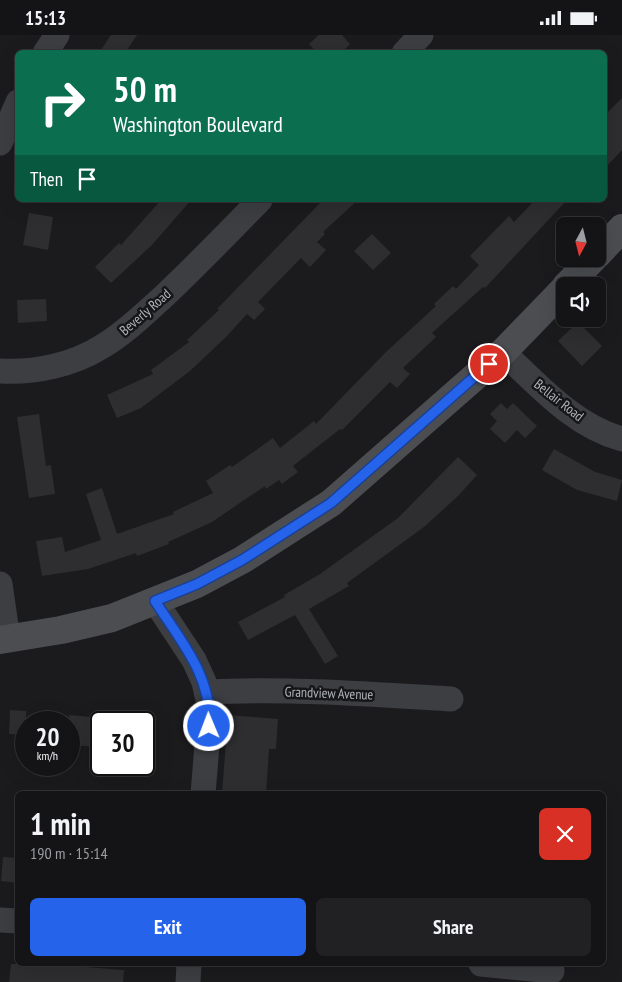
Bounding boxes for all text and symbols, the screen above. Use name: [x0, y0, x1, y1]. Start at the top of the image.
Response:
text: 15:13: [25, 6, 66, 30]
text: 50 m: [113, 66, 177, 112]
icon: right: [30, 70, 95, 135]
text: Washington Boulevard: [113, 110, 283, 138]
icon: arrive: [73, 165, 101, 193]
text: Then: [30, 167, 63, 191]
north arrow: [556, 217, 606, 267]
map controls: [556, 217, 606, 327]
button: sound: [556, 277, 606, 327]
street label: Beverly Road: [116, 285, 174, 339]
pin: [468, 343, 510, 385]
icon: arrive: [475, 350, 503, 378]
street label: Bellair Road: [531, 375, 587, 425]
street label: Grandview Avenue: [284, 682, 374, 704]
position arrow: [182, 699, 234, 751]
speed limit sign: 30: [90, 711, 155, 776]
text: 20: [36, 721, 59, 753]
text: km/h: [37, 748, 58, 763]
text: 1 min: [30, 804, 91, 843]
button: close: [539, 808, 591, 860]
text: 190 m · 15:14: [30, 843, 108, 863]
button: Exit: [30, 898, 306, 956]
button: Share: [316, 898, 591, 956]

